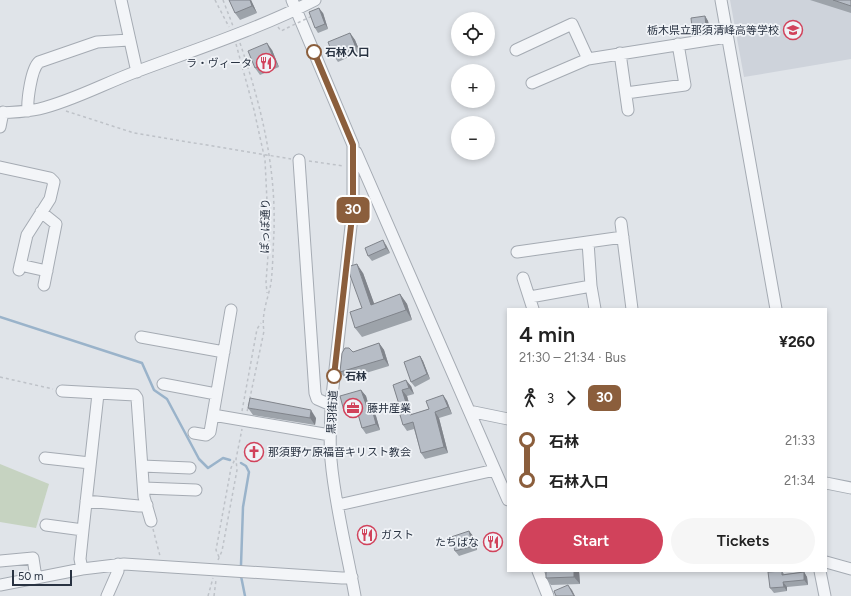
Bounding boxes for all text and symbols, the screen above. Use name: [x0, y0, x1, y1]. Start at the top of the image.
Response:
map controls: [451, 12, 495, 160]
button: locate: [451, 12, 495, 56]
school or university icon: 栃木県立那須清峰高等学校: [782, 19, 804, 41]
place label: 栃木県立那須清峰高等学校: [647, 24, 779, 37]
marker: 石林入口: [306, 44, 322, 60]
place label: 石林入口: [325, 46, 369, 59]
restaurant icon: ラ・ヴィータ: [255, 52, 277, 74]
place label: ラ・ヴィータ: [186, 57, 252, 70]
button: +: [451, 64, 495, 108]
button: −: [451, 116, 495, 160]
line badge: 30: [335, 197, 371, 223]
street label: ぽっぽ通り: [259, 198, 272, 254]
text: 30: [345, 201, 361, 218]
text: 4 min: [519, 321, 575, 348]
text: ¥260: [779, 333, 815, 351]
text: 21:30 – 21:34 · Bus: [519, 350, 626, 365]
marker: 石林: [326, 368, 342, 384]
place label: 石林: [345, 370, 367, 383]
icon: walk: [519, 387, 541, 409]
icon: forward: [560, 387, 582, 409]
text: 30: [596, 389, 613, 406]
street label: 黒羽街道: [325, 390, 340, 434]
text: 3: [547, 391, 554, 406]
office icon: 藤井産業: [342, 397, 364, 419]
place label: 藤井産業: [367, 402, 411, 415]
text: 石林: [549, 433, 579, 451]
text: 21:33: [785, 433, 815, 448]
church icon: 那須野ケ原福音キリスト教会: [243, 441, 265, 463]
place label: 那須野ケ原福音キリスト教会: [268, 446, 411, 459]
text: 石林入口: [549, 473, 609, 491]
text: 21:34: [784, 473, 815, 488]
button: Start: [519, 518, 663, 564]
button: Tickets: [671, 518, 815, 564]
restaurant icon: ガスト: [356, 524, 378, 546]
place label: ガスト: [381, 529, 414, 542]
restaurant icon: たちばな: [482, 531, 504, 553]
place label: たちばな: [435, 536, 479, 549]
scale bar: [12, 568, 72, 587]
text: 50 m: [18, 570, 43, 583]

